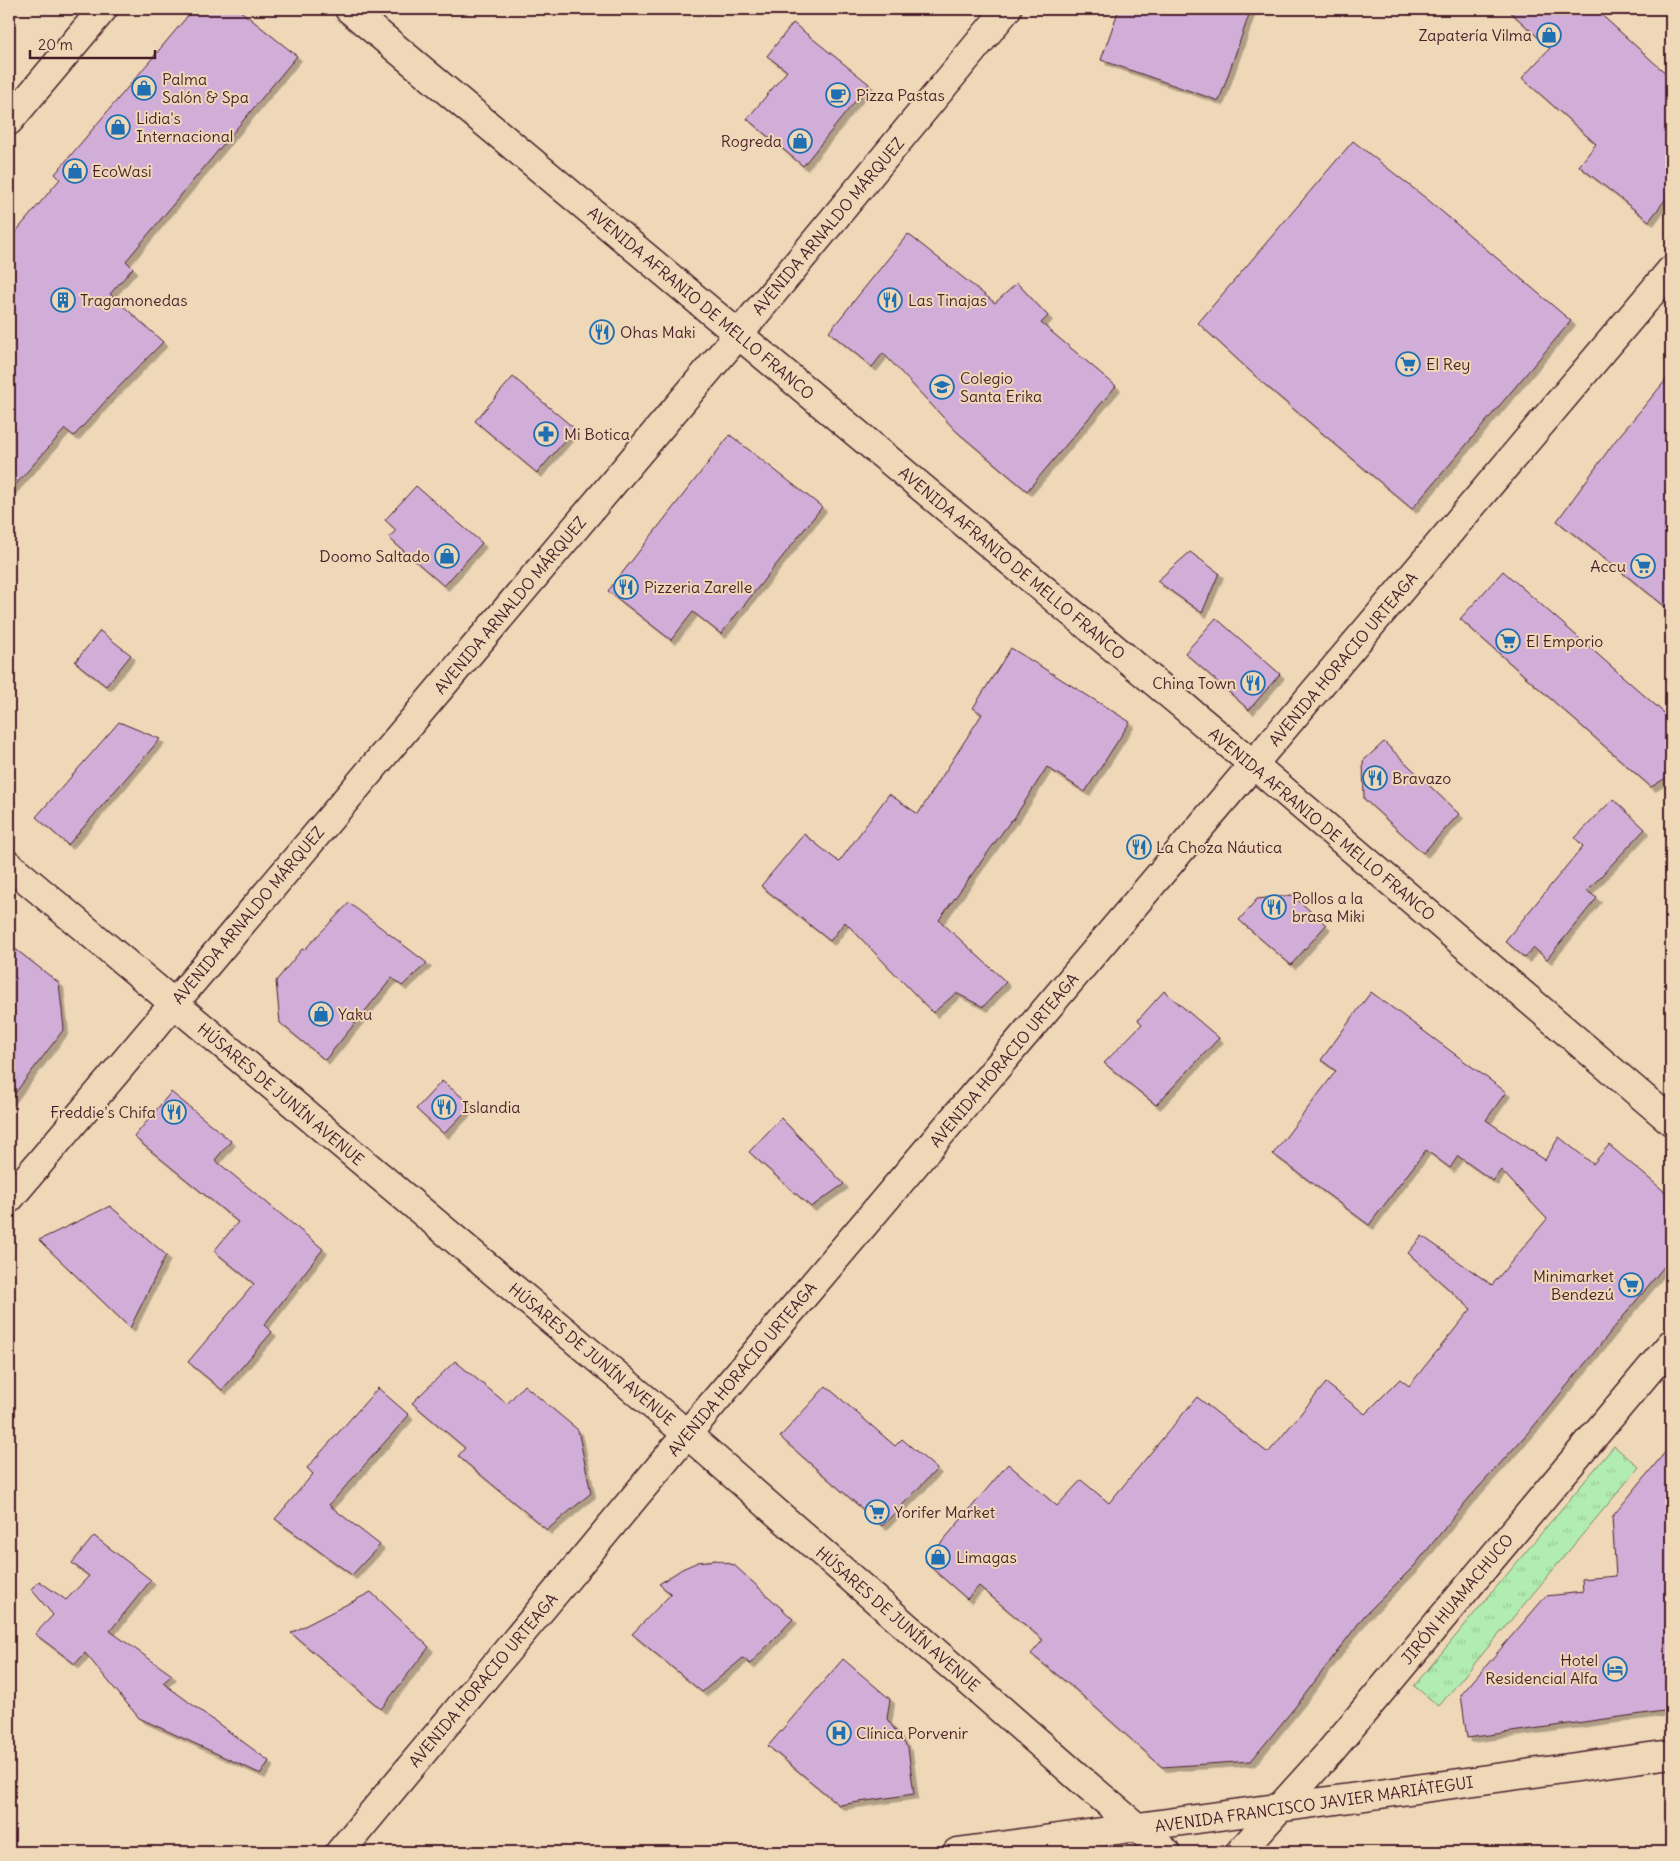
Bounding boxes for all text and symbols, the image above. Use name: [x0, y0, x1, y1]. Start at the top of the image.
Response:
shop icon: Zapatería Vilma: [1536, 22, 1562, 48]
place label: Zapatería Vilma: [1419, 25, 1532, 45]
scale bar: [30, 28, 155, 60]
text: 20 m: [38, 35, 73, 54]
place label: Palma Salón & Spa: [162, 69, 249, 107]
shop icon: Palma Salón & Spa: [131, 75, 157, 101]
cafe icon: Pizza Pastas: [825, 82, 851, 108]
place label: Pizza Pastas: [856, 85, 945, 105]
place label: Lidia's Internacional: [136, 108, 233, 146]
shop icon: Lidia's Internacional: [105, 114, 131, 140]
shop icon: Rogreda: [787, 128, 813, 154]
place label: Rogreda: [721, 131, 782, 151]
street label: AVENIDA ARNALDO MÁRQUEZ: [748, 133, 908, 319]
shop icon: EcoWasi: [62, 158, 88, 184]
place label: EcoWasi: [92, 161, 152, 181]
street label: AVENIDA AFRANIO DE MELLO FRANCO: [584, 202, 818, 404]
building icon: Tragamonedas: [50, 287, 76, 313]
restaurant icon: Las Tinajas: [877, 287, 903, 313]
place label: Tragamonedas: [80, 290, 188, 310]
place label: Las Tinajas: [908, 290, 987, 310]
restaurant icon: Ohas Maki: [589, 319, 615, 345]
place label: Ohas Maki: [620, 322, 696, 342]
supermarket icon: El Rey: [1395, 351, 1421, 377]
place label: El Rey: [1426, 354, 1470, 374]
place label: Colegio Santa Erika: [960, 368, 1042, 406]
school or university icon: Colegio Santa Erika: [929, 374, 955, 400]
pharmacy icon: Mi Botica: [533, 421, 559, 447]
place label: Mi Botica: [564, 424, 630, 444]
street label: AVENIDA AFRANIO DE MELLO FRANCO: [895, 462, 1129, 664]
street label: AVENIDA ARNALDO MÁRQUEZ: [430, 512, 590, 698]
shop icon: Doomo Saltado: [434, 543, 460, 569]
place label: Doomo Saltado: [319, 546, 430, 566]
supermarket icon: Accu: [1630, 553, 1656, 579]
place label: Accu: [1590, 556, 1626, 576]
street label: AVENIDA HORACIO URTEAGA: [1264, 568, 1422, 750]
restaurant icon: Pizzeria Zarelle: [613, 574, 639, 600]
place label: Pizzeria Zarelle: [644, 577, 752, 597]
supermarket icon: El Emporio: [1495, 628, 1521, 654]
place label: El Emporio: [1526, 631, 1603, 651]
restaurant icon: China Town: [1240, 670, 1266, 696]
place label: China Town: [1152, 673, 1236, 693]
street label: AVENIDA AFRANIO DE MELLO FRANCO: [1205, 723, 1439, 925]
restaurant icon: Bravazo: [1362, 765, 1388, 791]
place label: Bravazo: [1392, 768, 1451, 788]
street label: AVENIDA ARNALDO MÁRQUEZ: [168, 822, 328, 1008]
restaurant icon: La Choza Náutica: [1126, 834, 1152, 860]
place label: La Choza Náutica: [1156, 837, 1282, 857]
place label: Pollos a la brasa Miki: [1292, 888, 1365, 926]
restaurant icon: Pollos a la brasa Miki: [1261, 894, 1287, 920]
street label: AVENIDA HORACIO URTEAGA: [925, 969, 1083, 1151]
shop icon: Yaku: [308, 1001, 334, 1027]
place label: Yaku: [338, 1004, 372, 1024]
street label: HÚSARES DE JUNÍN AVENUE: [194, 1018, 368, 1170]
restaurant icon: Islandia: [431, 1094, 457, 1120]
place label: Islandia: [462, 1097, 520, 1117]
restaurant icon: Freddie's Chifa: [161, 1099, 187, 1125]
place label: Freddie's Chifa: [50, 1102, 156, 1122]
place label: Minimarket Bendezú: [1533, 1266, 1615, 1304]
supermarket icon: Minimarket Bendezú: [1618, 1272, 1644, 1298]
street label: HÚSARES DE JUNÍN AVENUE: [505, 1278, 679, 1430]
street label: AVENIDA HORACIO URTEAGA: [663, 1278, 821, 1460]
supermarket icon: Yorifer Market: [864, 1499, 890, 1525]
place label: Yorifer Market: [894, 1502, 996, 1522]
street label: JIRÓN HUAMACHUCO: [1397, 1530, 1517, 1668]
street label: HÚSARES DE JUNÍN AVENUE: [812, 1542, 984, 1696]
shop icon: Limagas: [925, 1544, 951, 1570]
place label: Limagas: [956, 1547, 1017, 1567]
street label: AVENIDA HORACIO URTEAGA: [404, 1589, 562, 1771]
place label: Hotel Residencial Alfa: [1485, 1650, 1598, 1688]
hotel icon: Hotel Residencial Alfa: [1602, 1656, 1628, 1682]
hospital icon: Clínica Porvenir: [826, 1720, 852, 1746]
place label: Clínica Porvenir: [856, 1723, 969, 1743]
street label: AVENIDA FRANCISCO JAVIER MARIÁTEGUI: [1153, 1772, 1475, 1836]

